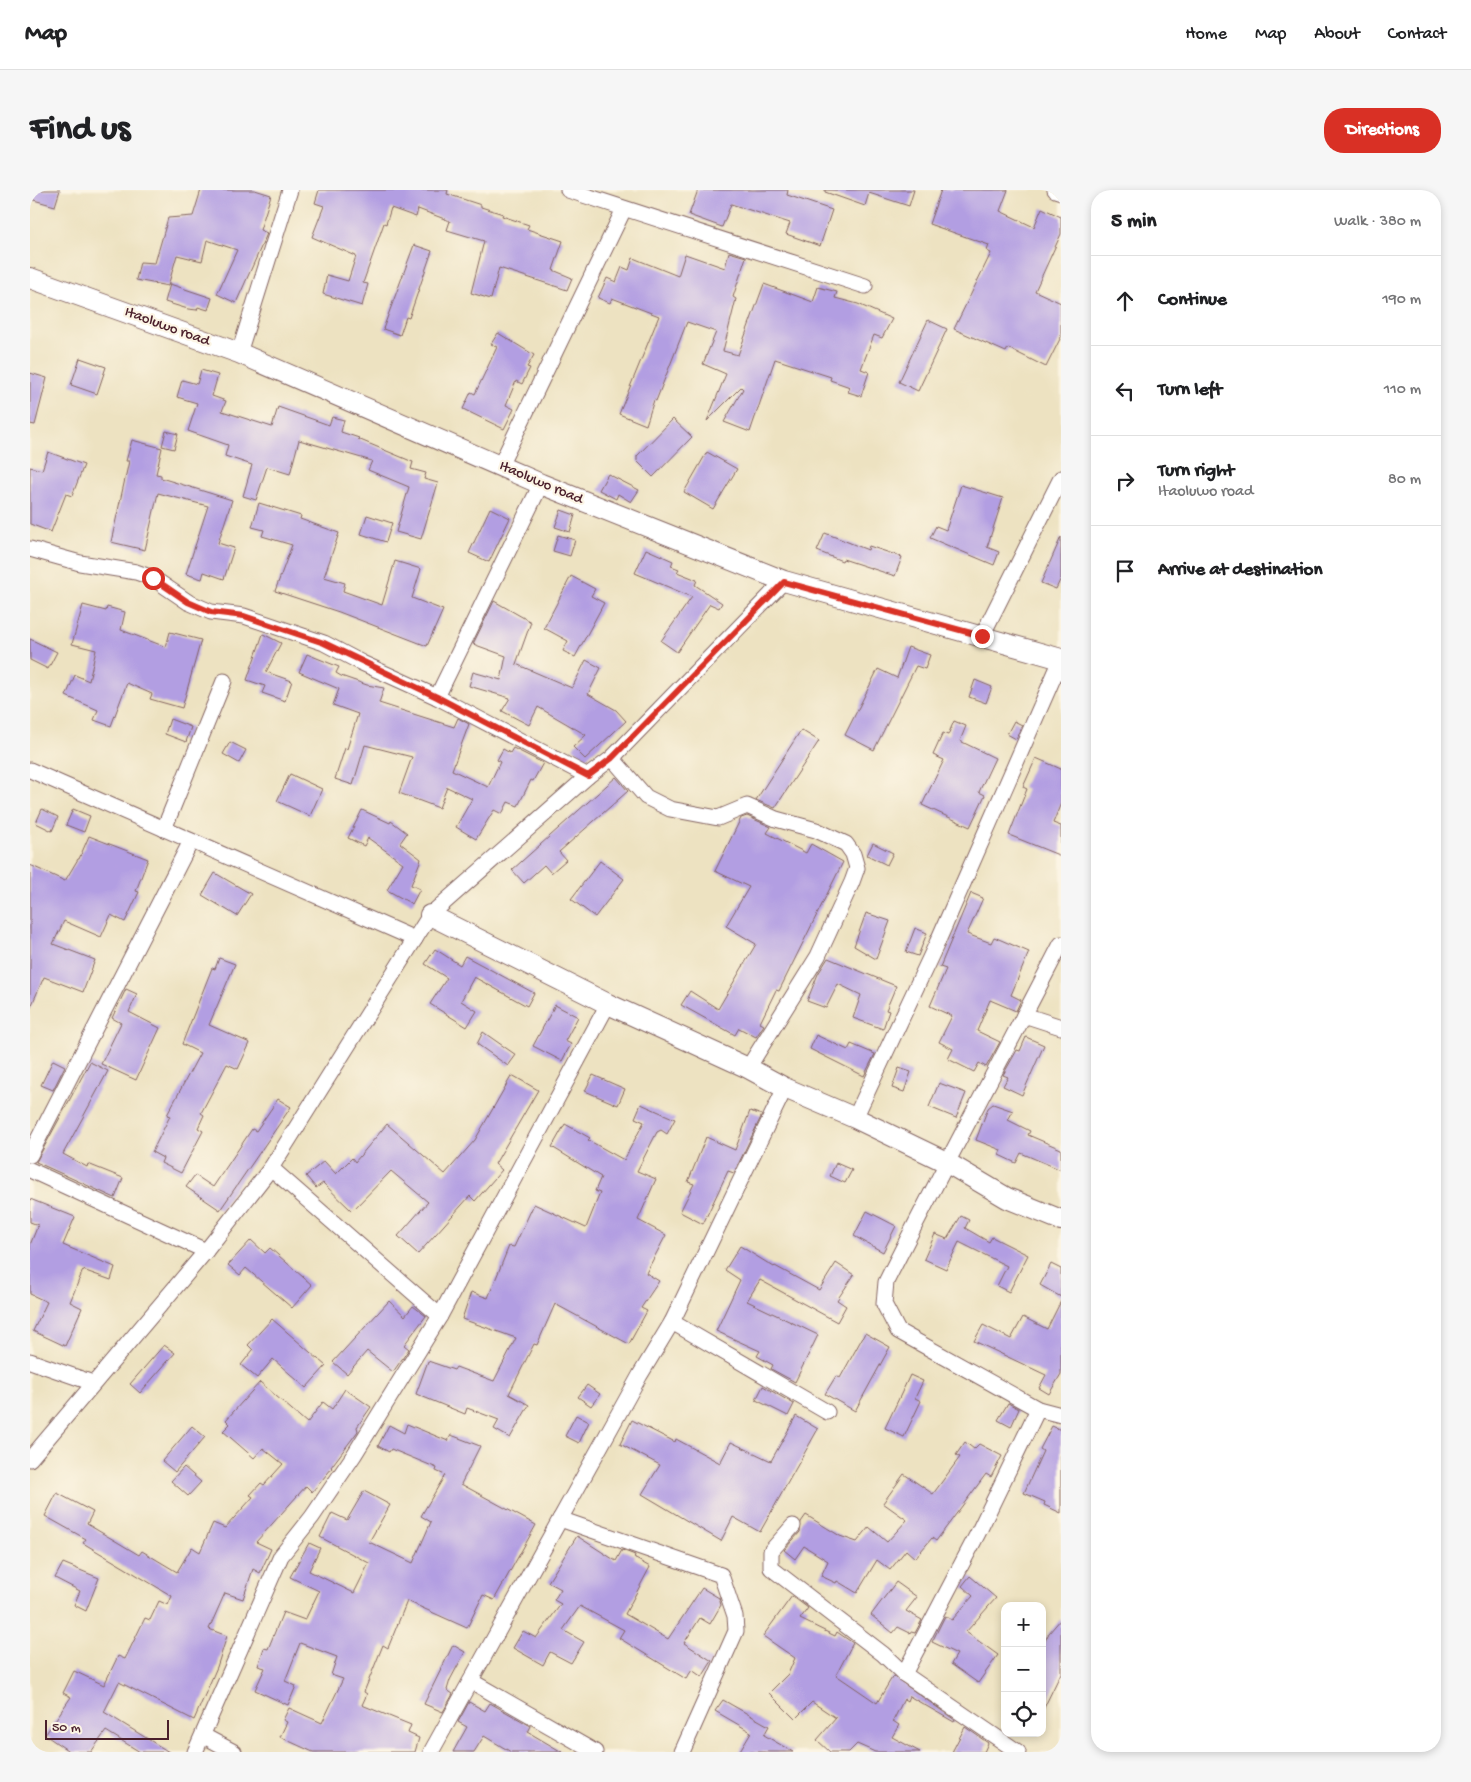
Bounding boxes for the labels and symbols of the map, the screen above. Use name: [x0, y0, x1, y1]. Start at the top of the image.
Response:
street label: Itaoluwo road: [122, 303, 213, 351]
street label: Itaoluwo road: [496, 457, 587, 509]
route start: [142, 567, 165, 590]
route end: [971, 625, 994, 648]
scale bar: [45, 1717, 169, 1740]

